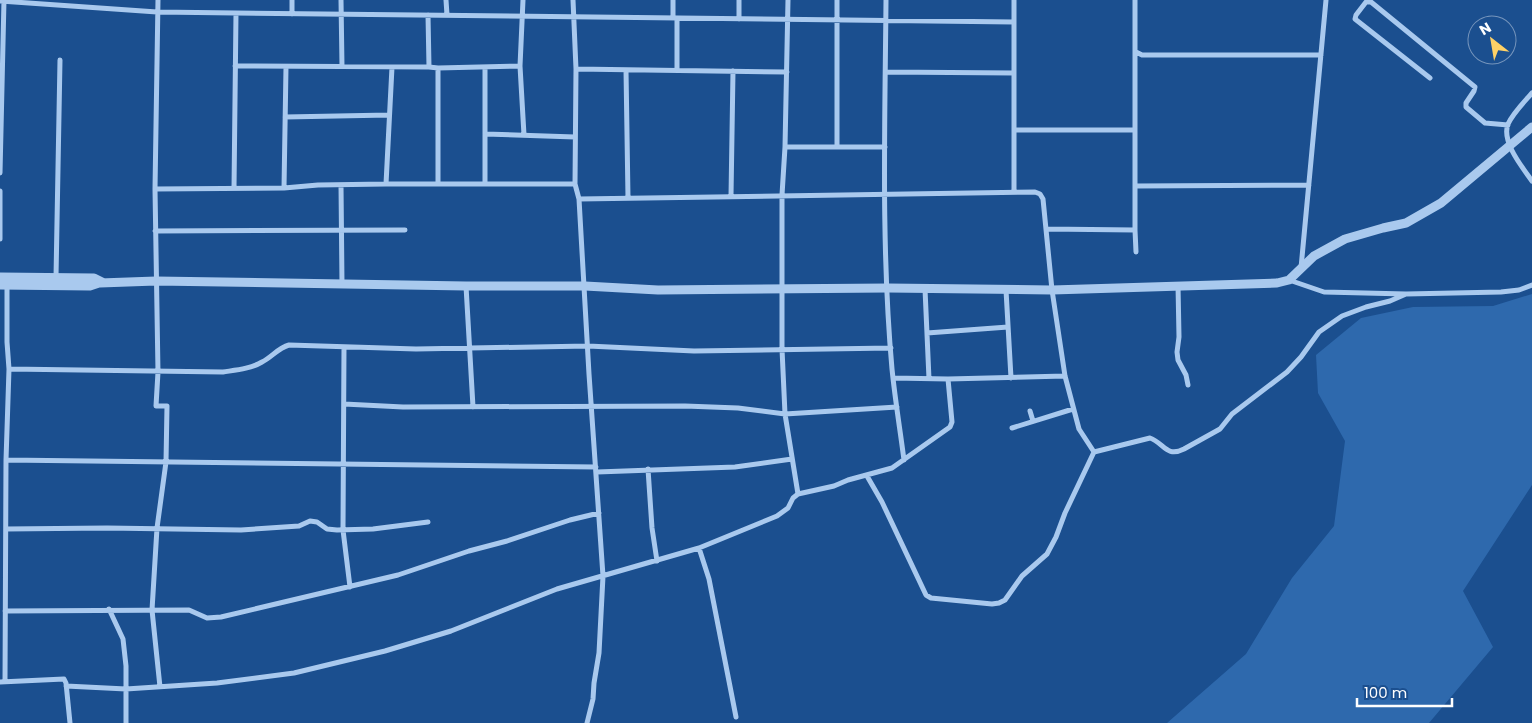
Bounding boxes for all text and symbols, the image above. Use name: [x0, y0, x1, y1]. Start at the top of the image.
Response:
north arrow: [1467, 15, 1517, 65]
text: N: [1476, 18, 1495, 40]
scale bar: [1357, 676, 1452, 708]
text: 100 m: [1364, 682, 1407, 703]

